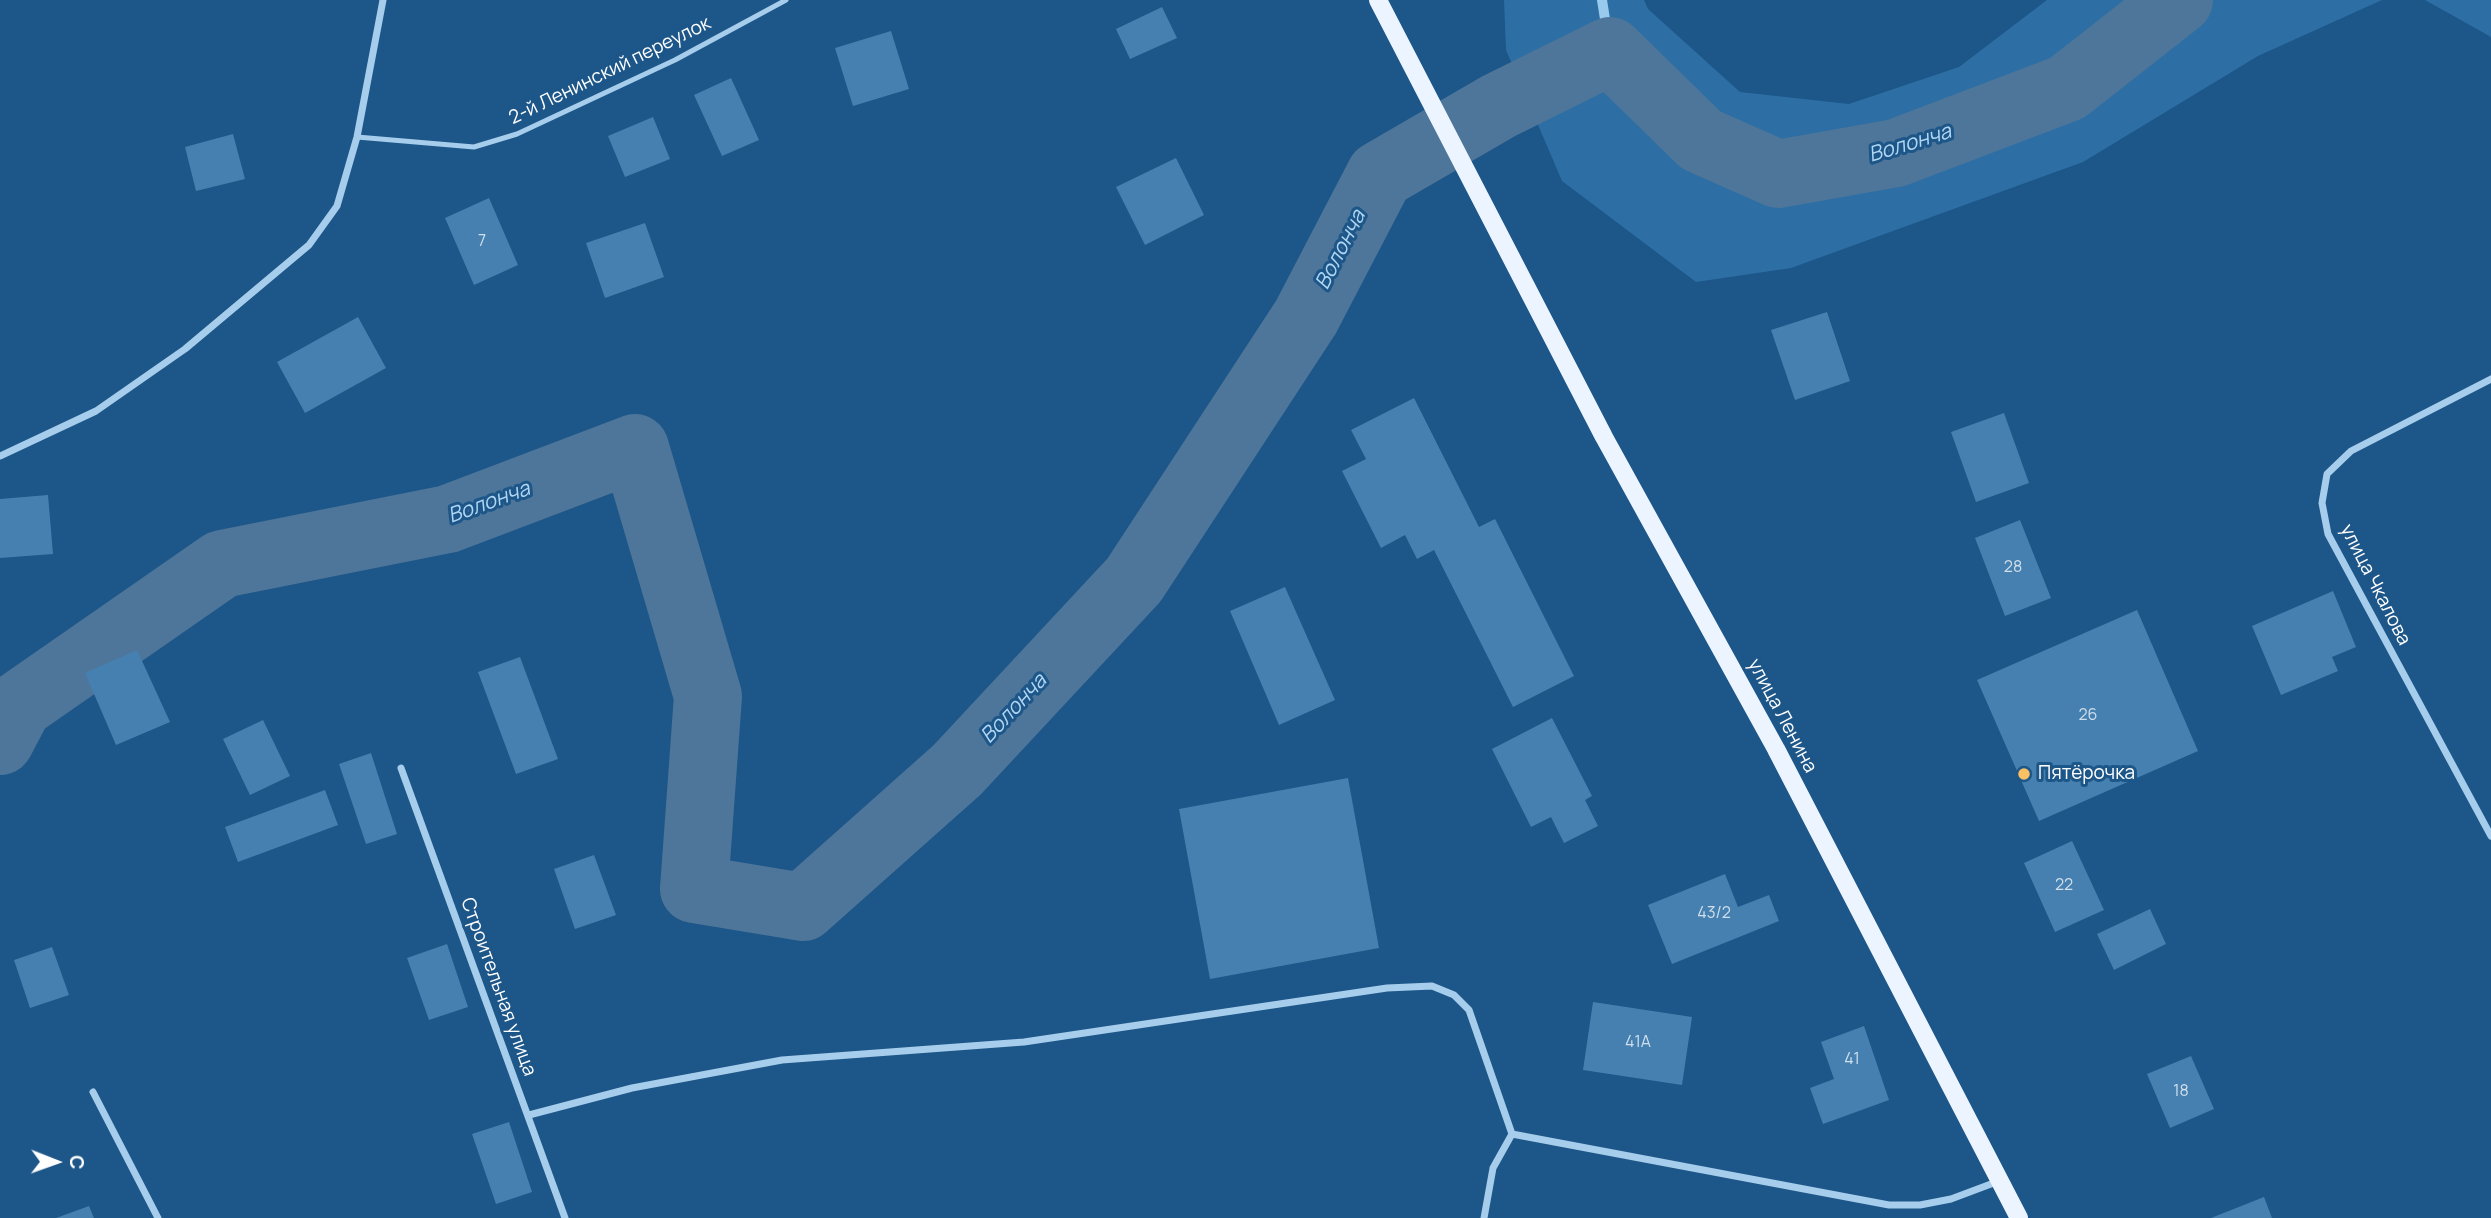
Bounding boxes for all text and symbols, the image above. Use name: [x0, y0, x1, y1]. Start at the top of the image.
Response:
street label: 2-й Ленинский переулок: [505, 12, 715, 130]
water label: Волонча: [1866, 119, 1954, 169]
water label: Волонча: [1310, 206, 1372, 294]
house number: 7: [478, 232, 486, 252]
water label: Волонча: [445, 477, 533, 529]
street label: улица Чкалова: [2335, 521, 2415, 649]
house number: 28: [2004, 558, 2022, 578]
street label: улица Ленина: [1742, 655, 1822, 777]
water label: Волонча: [976, 669, 1052, 749]
house number: 26: [2078, 706, 2098, 726]
place label: Пятёрочка: [2038, 763, 2135, 785]
marker: Пятёрочка: [2016, 766, 2032, 782]
house number: 22: [2055, 876, 2073, 896]
street label: Строительная улица: [455, 895, 541, 1079]
house number: 43/2: [1697, 904, 1731, 924]
house number: 41А: [1625, 1033, 1651, 1053]
house number: 41: [1844, 1050, 1860, 1070]
house number: 18: [2173, 1082, 2189, 1102]
north arrow: [21, 1127, 91, 1197]
text: С: [64, 1155, 90, 1170]

